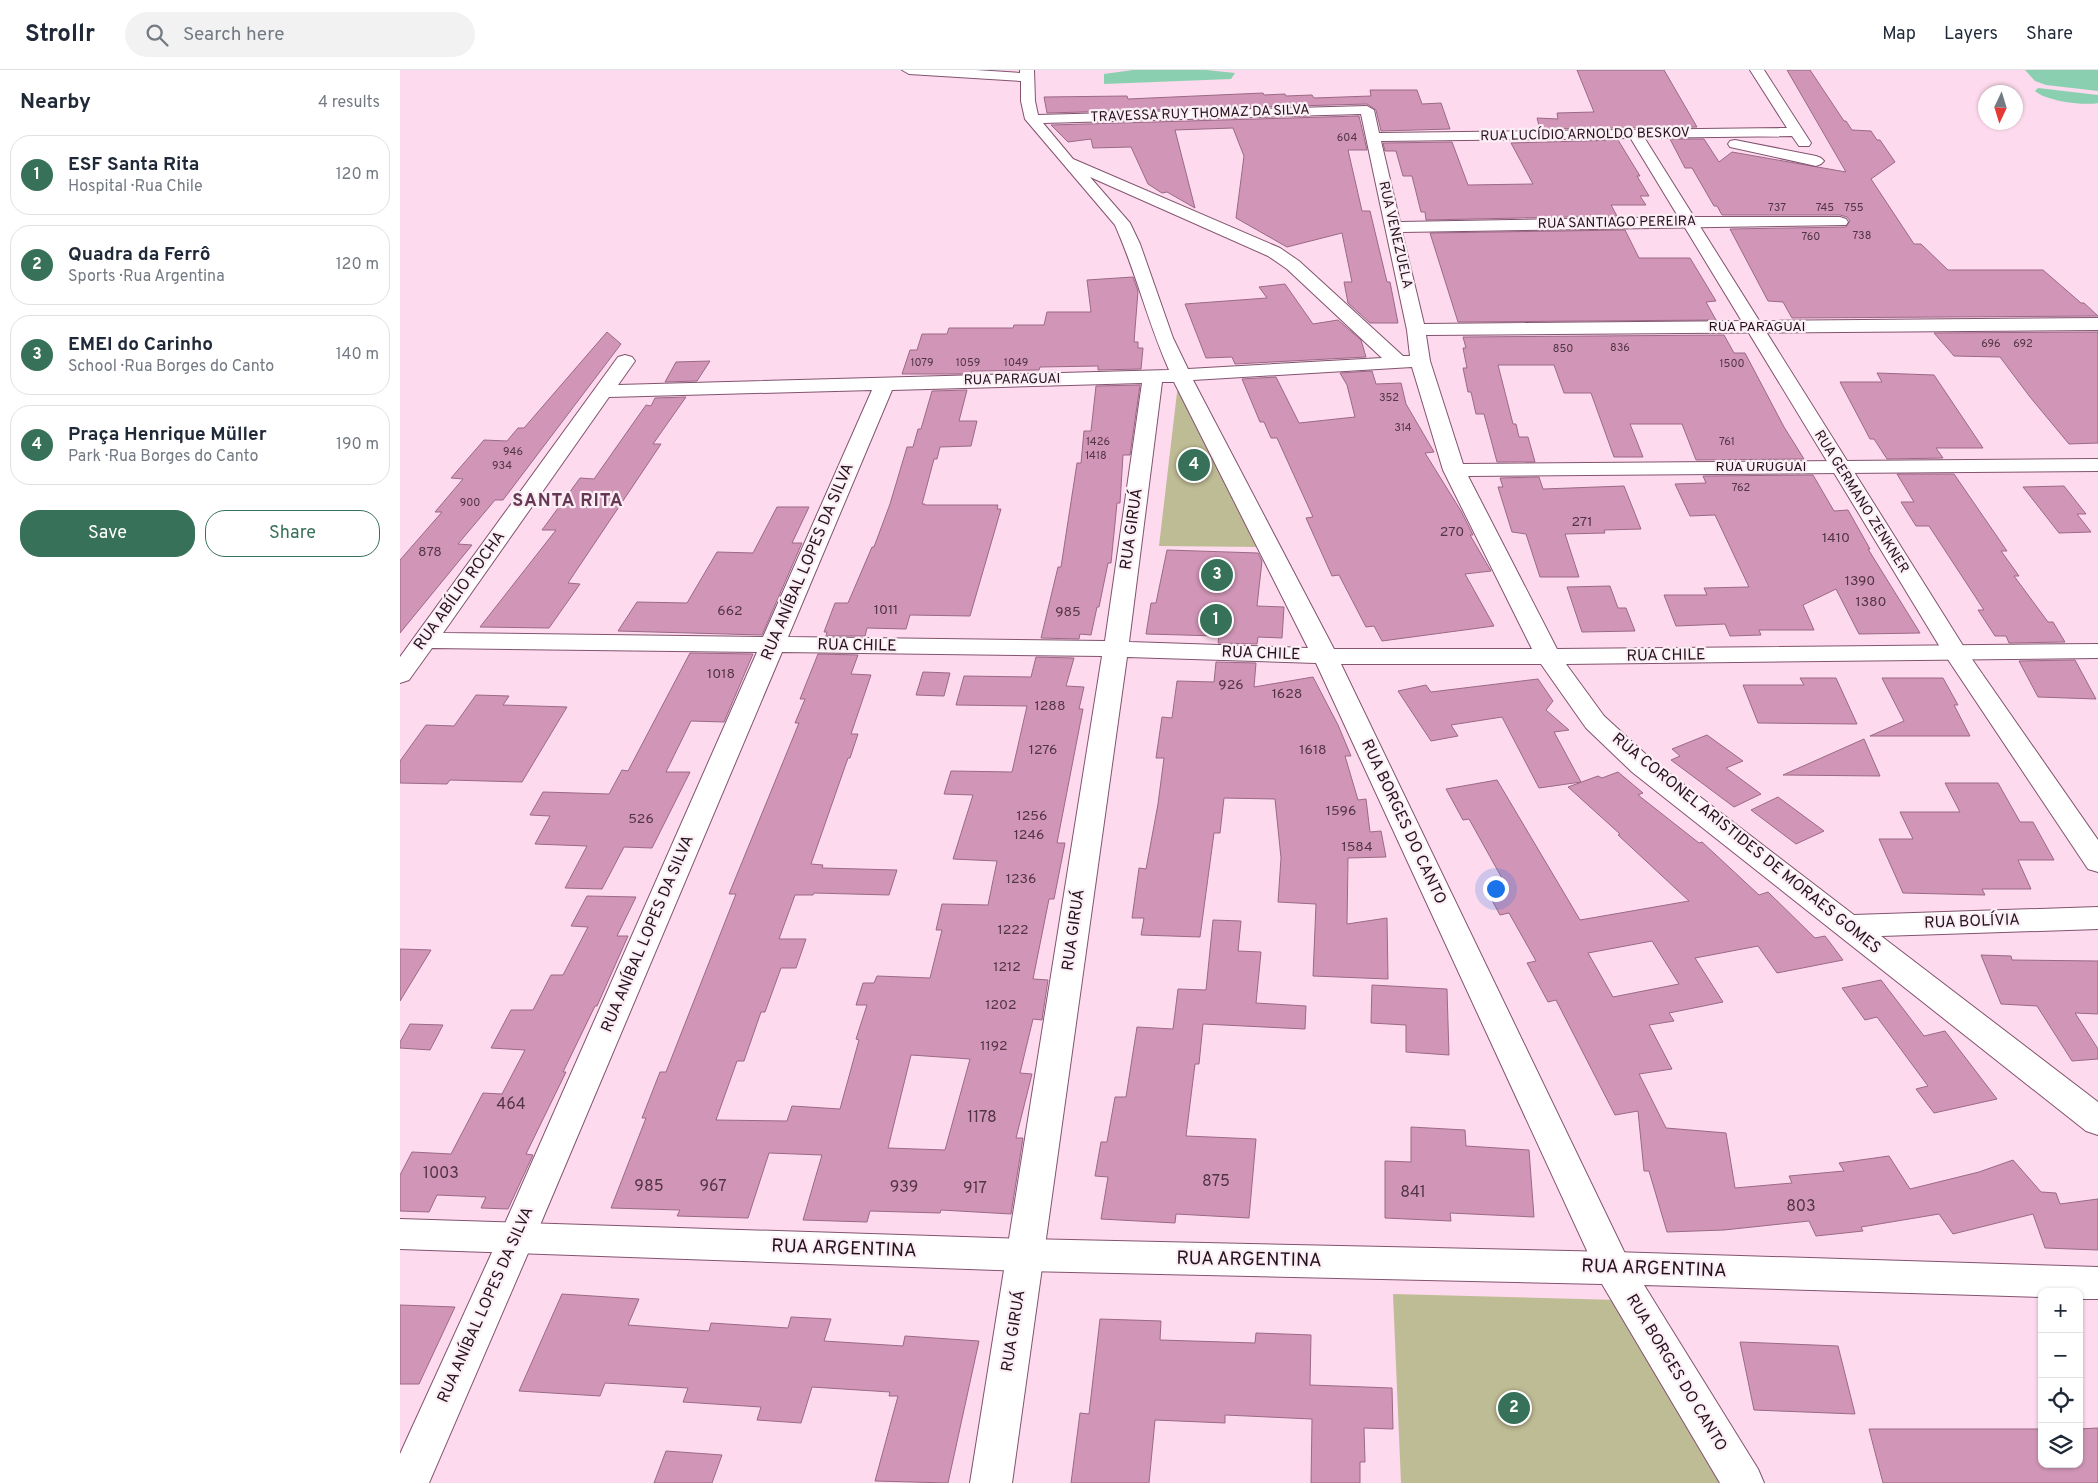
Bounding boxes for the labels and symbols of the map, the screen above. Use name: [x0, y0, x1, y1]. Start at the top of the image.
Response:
north arrow: [1978, 85, 2023, 130]
street label: TRAVESSA RUY THOMAZ DA SILVA: [1090, 102, 1310, 126]
street label: RUA LUCÍDIO ARNOLDO BESKOV: [1480, 124, 1690, 145]
house number: 604: [1337, 131, 1357, 145]
street label: RUA VENEZUELA: [1374, 180, 1416, 290]
house number: 737: [1768, 201, 1786, 215]
house number: 745: [1816, 201, 1834, 215]
house number: 755: [1844, 201, 1864, 215]
street label: RUA SANTIAGO PEREIRA: [1538, 213, 1696, 233]
house number: 738: [1853, 229, 1871, 243]
house number: 760: [1802, 230, 1820, 244]
street label: RUA PARAGUAI: [1709, 319, 1805, 336]
house number: 696: [1981, 337, 2001, 351]
house number: 692: [2013, 337, 2033, 351]
house number: 836: [1610, 341, 1630, 355]
house number: 850: [1553, 342, 1573, 356]
house number: 1079: [910, 356, 934, 370]
house number: 1059: [956, 356, 980, 370]
house number: 1049: [1004, 356, 1028, 370]
house number: 1500: [1720, 357, 1744, 371]
street label: RUA PARAGUAI: [963, 371, 1061, 389]
house number: 352: [1379, 391, 1399, 405]
house number: 314: [1394, 421, 1412, 435]
street label: RUA GERMANO ZENKNER: [1810, 427, 1912, 577]
house number: 1426: [1086, 435, 1110, 449]
house number: 761: [1719, 435, 1735, 449]
house number: 946: [503, 445, 523, 459]
pin: 4: [1178, 446, 1210, 484]
house number: 1418: [1085, 449, 1107, 463]
house number: 934: [492, 459, 512, 473]
street label: RUA ANÍBAL LOPES DA SILVA: [755, 459, 859, 664]
street label: RUA URUGUAI: [1716, 459, 1806, 476]
house number: 762: [1732, 481, 1750, 495]
street label: RUA GIRUÁ: [1114, 487, 1148, 571]
district label: SANTA RITA: [512, 490, 624, 513]
house number: 900: [460, 496, 480, 510]
house number: 271: [1571, 514, 1593, 531]
house number: 270: [1440, 524, 1464, 541]
street label: RUA ABÍLIO ROCHA: [408, 526, 510, 655]
house number: 1410: [1822, 530, 1850, 547]
house number: 878: [418, 544, 442, 561]
pin: 3: [1201, 556, 1233, 594]
house number: 1390: [1845, 573, 1875, 590]
house number: 1380: [1855, 594, 1887, 611]
pin: 1: [1200, 601, 1232, 639]
house number: 1011: [874, 602, 898, 619]
house number: 662: [717, 603, 743, 620]
house number: 985: [1055, 604, 1081, 621]
street label: RUA CHILE: [817, 635, 897, 657]
street label: RUA CHILE: [1221, 643, 1301, 665]
street label: RUA CHILE: [1626, 645, 1706, 667]
house number: 1018: [707, 666, 735, 683]
house number: 926: [1218, 677, 1244, 694]
house number: 1628: [1272, 686, 1302, 703]
house number: 1288: [1035, 698, 1065, 715]
street label: RUA CORONEL ARISTIDES DE MORAES GOMES: [1608, 729, 1884, 959]
street label: RUA BORGES DO CANTO: [1356, 736, 1450, 908]
house number: 1276: [1029, 742, 1057, 759]
house number: 1618: [1299, 742, 1327, 759]
house number: 1596: [1326, 803, 1356, 820]
house number: 1256: [1017, 808, 1047, 825]
house number: 526: [628, 811, 654, 828]
house number: 1246: [1014, 827, 1044, 844]
street label: RUA ANÍBAL LOPES DA SILVA: [595, 831, 699, 1036]
house number: 1584: [1341, 839, 1373, 856]
house number: 1236: [1006, 871, 1036, 888]
your location: [1483, 876, 1509, 902]
street label: RUA GIRUÁ: [1056, 888, 1090, 972]
street label: RUA BOLÍVIA: [1924, 908, 2020, 934]
house number: 1222: [998, 922, 1028, 939]
house number: 1212: [993, 959, 1021, 976]
house number: 1202: [985, 997, 1017, 1014]
house number: 1192: [980, 1038, 1008, 1055]
house number: 464: [496, 1095, 526, 1115]
house number: 1178: [967, 1108, 997, 1128]
house number: 1003: [423, 1164, 459, 1184]
house number: 875: [1202, 1172, 1230, 1192]
house number: 985: [634, 1177, 664, 1197]
house number: 967: [699, 1177, 727, 1197]
house number: 939: [890, 1178, 918, 1198]
house number: 917: [963, 1179, 987, 1199]
house number: 841: [1400, 1183, 1426, 1203]
house number: 803: [1786, 1197, 1816, 1217]
street label: RUA ANÍBAL LOPES DA SILVA: [432, 1203, 538, 1406]
street label: RUA ARGENTINA: [771, 1234, 917, 1264]
street label: RUA ARGENTINA: [1176, 1247, 1322, 1273]
street label: RUA ARGENTINA: [1581, 1254, 1727, 1284]
street label: RUA GIRUÁ: [996, 1288, 1030, 1373]
street label: RUA BORGES DO CANTO: [1621, 1291, 1731, 1455]
pin: 2: [1498, 1389, 1530, 1427]

